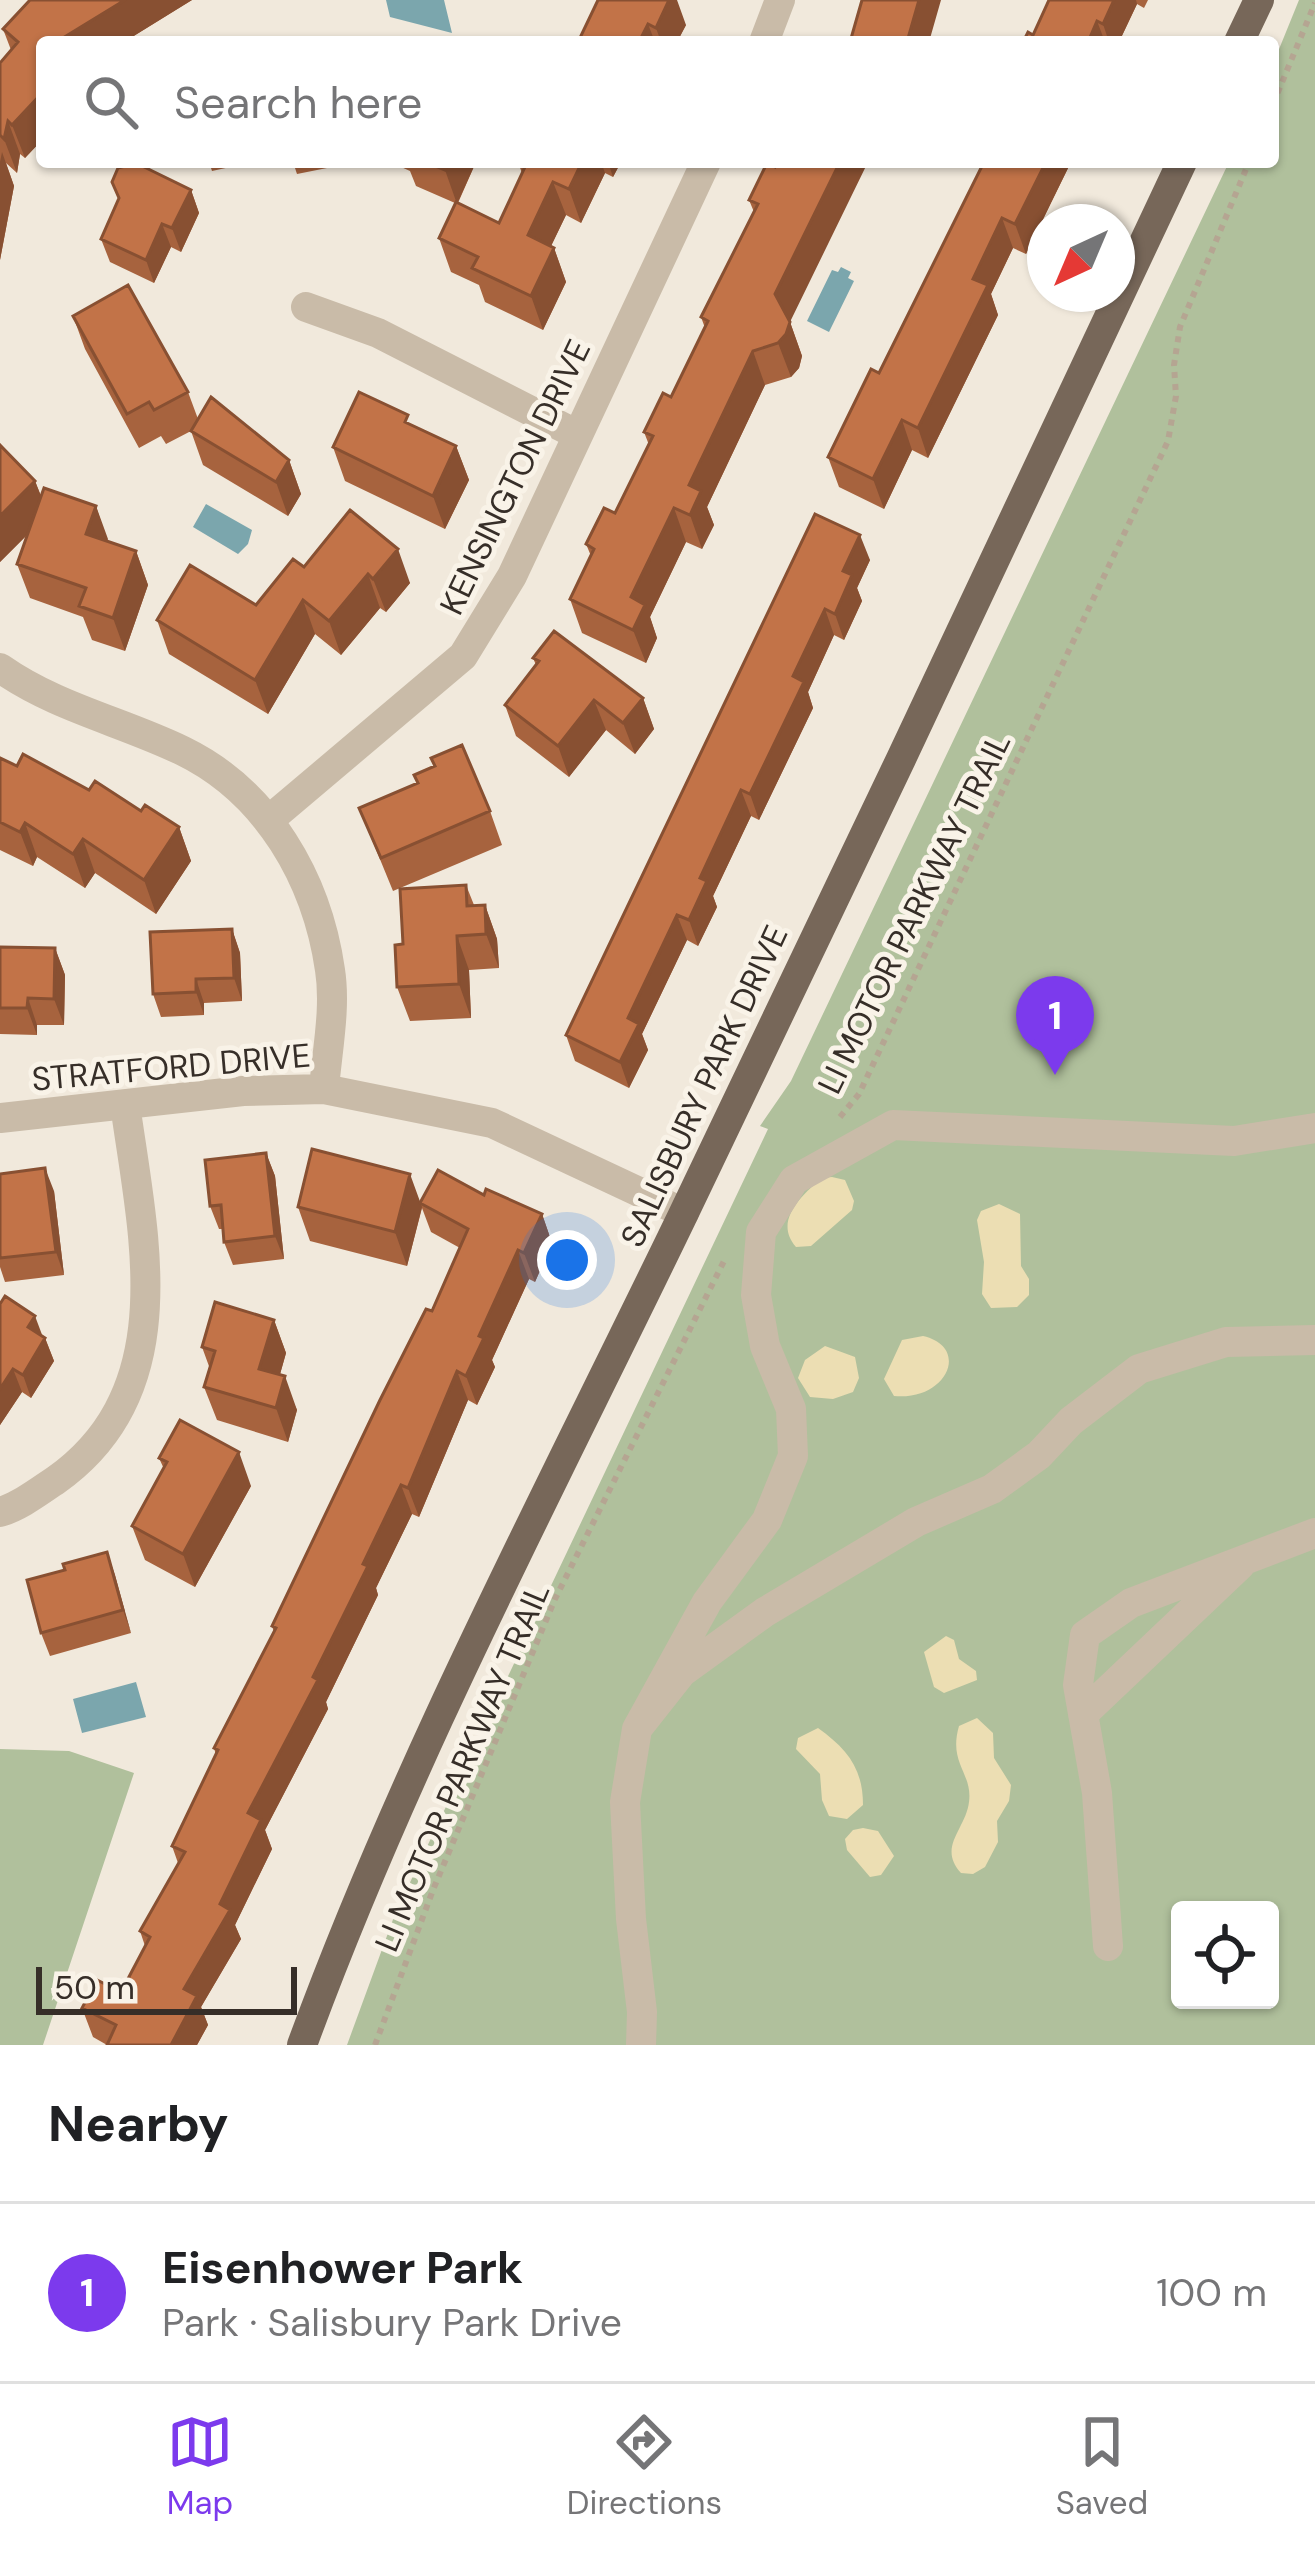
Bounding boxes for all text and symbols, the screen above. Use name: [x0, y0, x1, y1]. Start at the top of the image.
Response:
search box: [36, 36, 1279, 168]
icon: search: [78, 69, 144, 135]
text: Search here: [174, 73, 422, 132]
north arrow: [1027, 204, 1135, 312]
street label: KENSINGTON DRIVE: [430, 332, 600, 622]
street label: LI MOTOR PARKWAY TRAIL: [808, 725, 1020, 1101]
street label: SALISBURY PARK DRIVE: [611, 918, 797, 1254]
pin: 1: [1016, 976, 1094, 1075]
street label: STRATFORD DRIVE: [30, 1033, 312, 1101]
your location: [537, 1230, 597, 1290]
street label: LI MOTOR PARKWAY TRAIL: [365, 1576, 559, 1958]
map controls: [1171, 1901, 1279, 2009]
button: locate: [1171, 1901, 1279, 2009]
scale bar: [36, 1961, 297, 2014]
text: 50 m: [54, 1966, 135, 2009]
text: Nearby: [48, 2090, 229, 2157]
text: Eisenhower Park: [162, 2238, 523, 2297]
text: 1: [80, 2267, 94, 2318]
text: 100 m: [1156, 2267, 1267, 2318]
text: Park · Salisbury Park Drive: [162, 2297, 622, 2348]
tab: Map: [167, 2409, 233, 2524]
tab: Directions: [567, 2409, 722, 2524]
tab: Saved: [1056, 2409, 1148, 2524]

